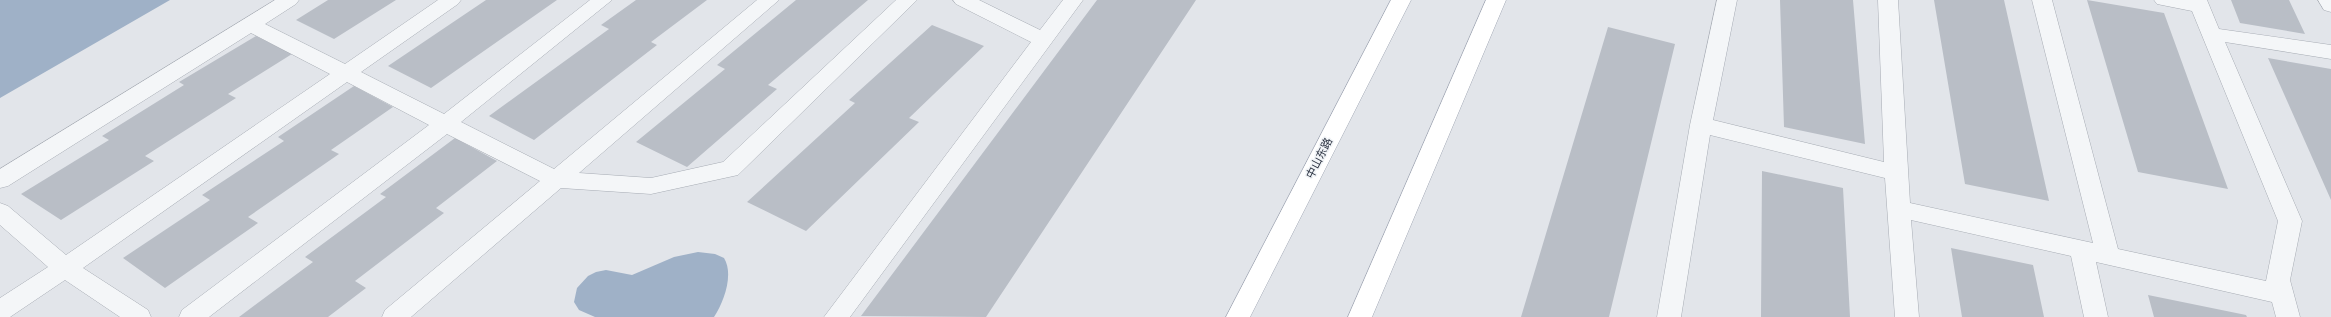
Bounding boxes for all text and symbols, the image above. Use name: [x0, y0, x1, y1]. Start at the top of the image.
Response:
street label: 中山东路: [1303, 135, 1335, 181]

